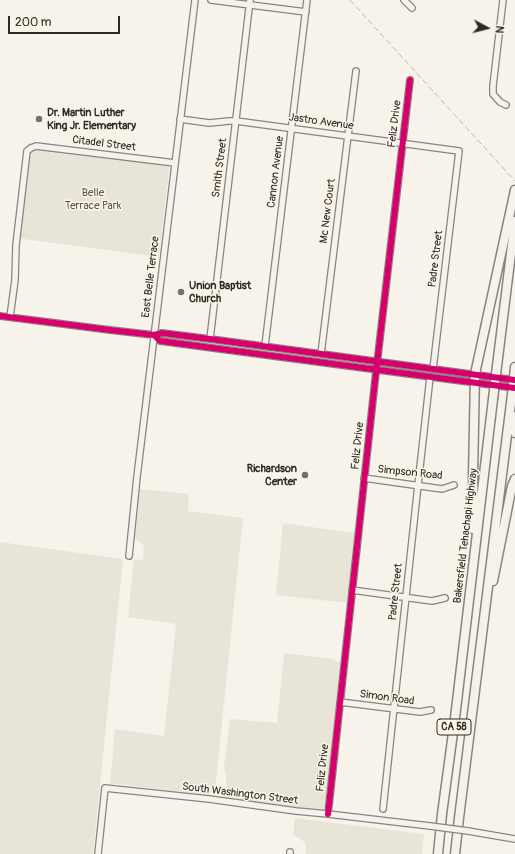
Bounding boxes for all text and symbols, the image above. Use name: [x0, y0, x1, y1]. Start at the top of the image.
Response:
scale bar: [10, 8, 122, 34]
north arrow: [467, 8, 507, 48]
text: 200 m: [15, 15, 51, 30]
text: N: [493, 25, 506, 34]
street label: Feliz Drive: [386, 99, 404, 149]
place label: Dr. Martin Luther King Jr. Elementary: [47, 106, 136, 132]
street label: Jastro Avenue: [288, 111, 354, 133]
marker: Dr. Martin Luther King Jr. Elementary: [34, 114, 44, 124]
street label: Citadel Street: [71, 134, 137, 154]
street label: Cannon Avenue: [265, 135, 287, 209]
street label: Smith Street: [210, 137, 230, 199]
street label: Mc New Court: [317, 178, 339, 244]
park label: Belle Terrace Park: [65, 186, 121, 212]
street label: Padre Street: [426, 230, 446, 288]
street label: East Belle Terrace: [139, 235, 163, 319]
place label: Union Baptist Church: [189, 279, 251, 305]
marker: Union Baptist Church: [176, 287, 186, 297]
street label: Feliz Drive: [349, 421, 367, 471]
place label: Richardson Center: [247, 462, 297, 488]
street label: Simpson Road: [377, 463, 443, 483]
street label: Bakersfield Tehachapi Highway: [451, 468, 481, 604]
marker: Richardson Center: [300, 470, 310, 480]
street label: Padre Street: [386, 563, 406, 621]
street label: Simon Road: [359, 688, 415, 708]
road number: CA 58: [437, 719, 471, 735]
street label: Feliz Drive: [314, 743, 332, 793]
street label: South Washington Street: [181, 780, 299, 808]

